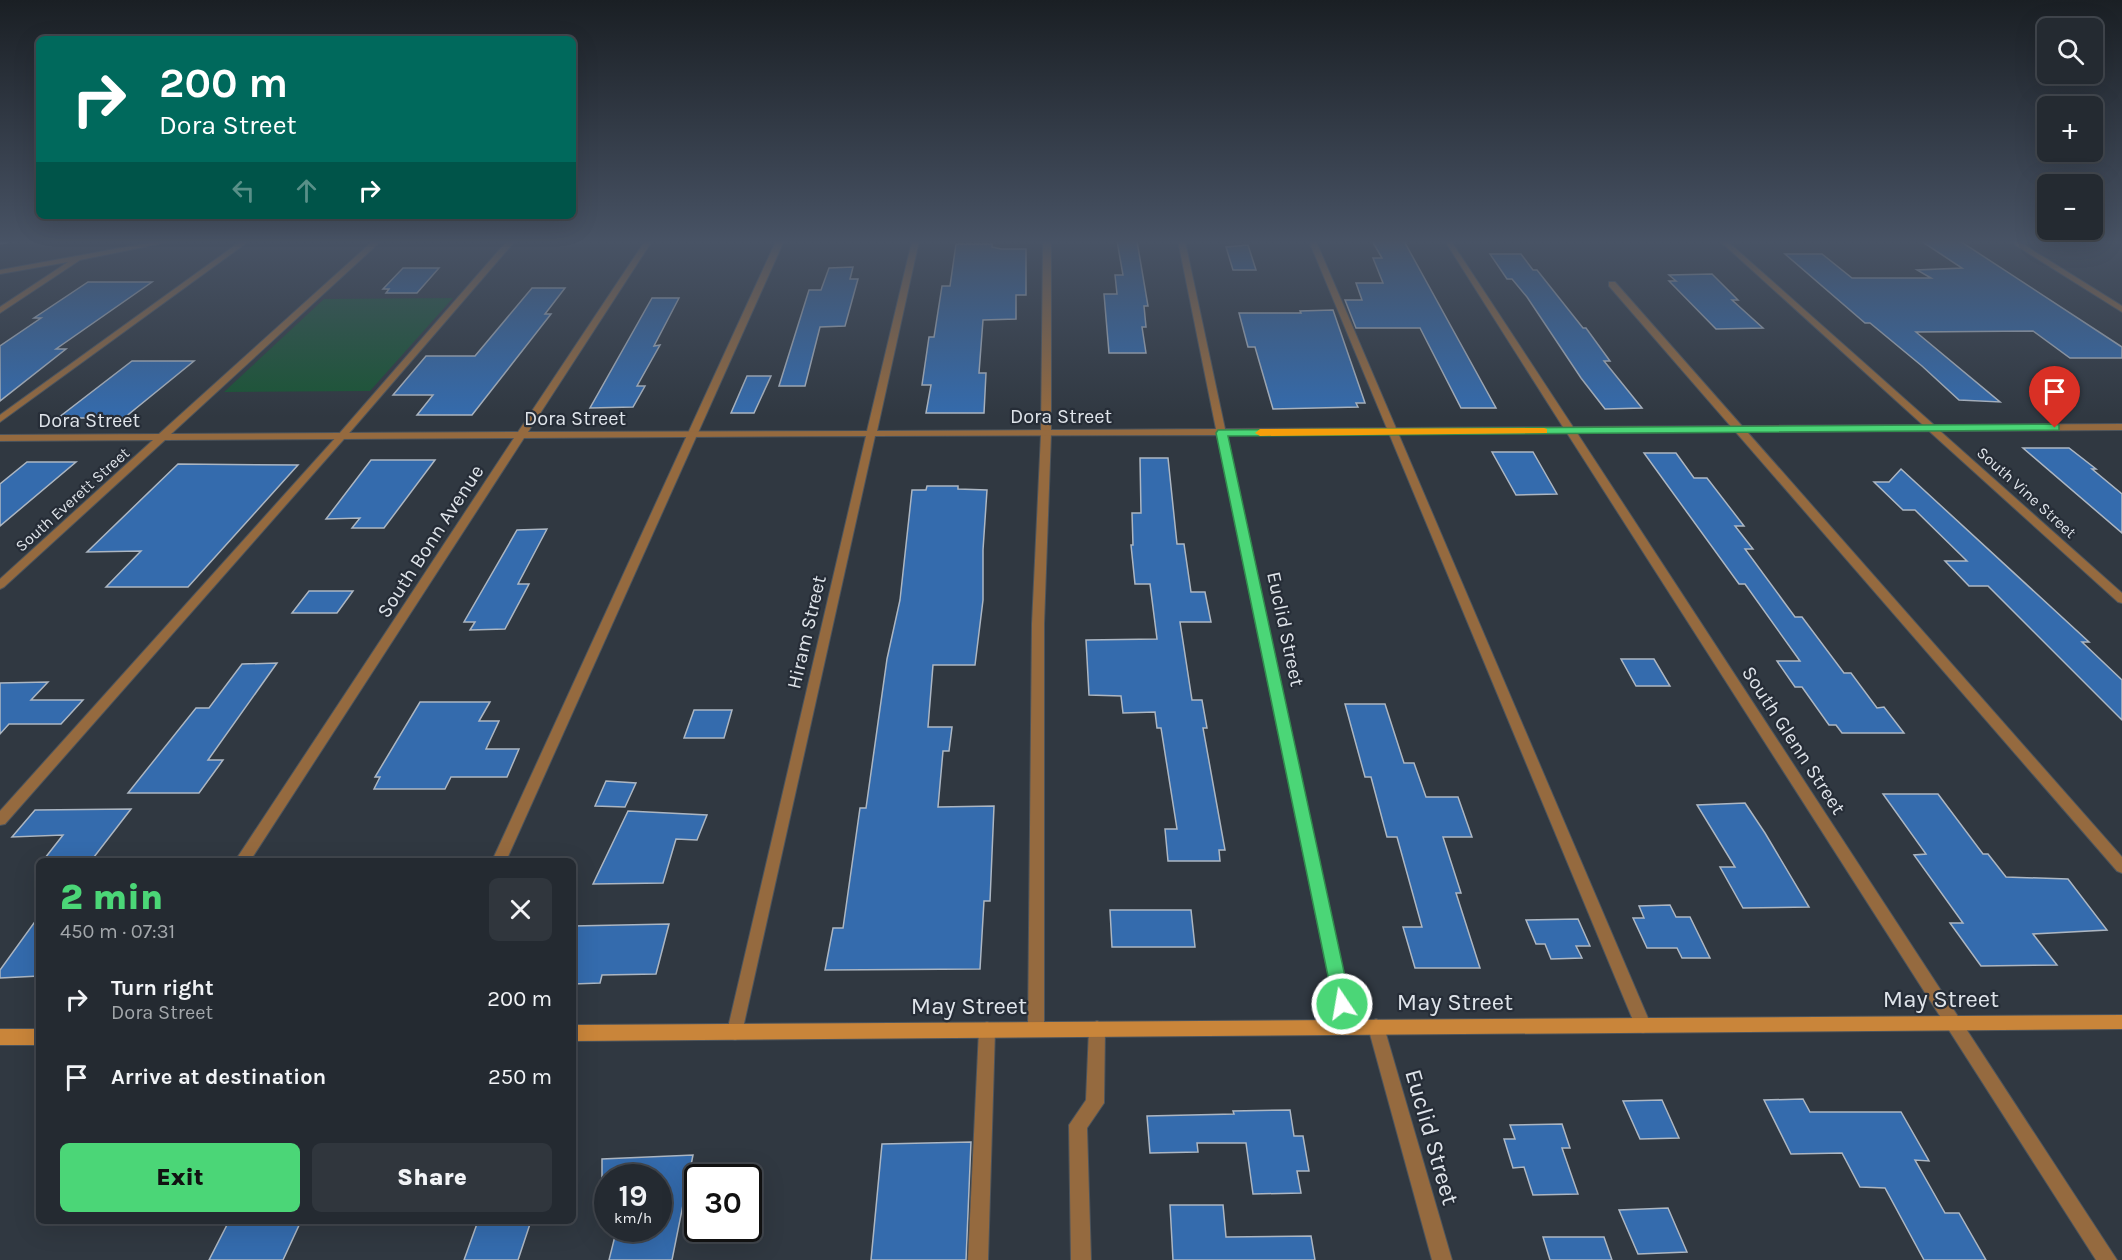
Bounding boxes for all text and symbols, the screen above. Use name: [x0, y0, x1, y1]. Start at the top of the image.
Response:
map controls: [2037, 18, 2103, 240]
button: search: [2037, 18, 2103, 84]
text: 200 m: [159, 58, 288, 108]
icon: right: [60, 60, 138, 138]
button: +: [2037, 96, 2103, 162]
text: Dora Street: [159, 109, 297, 141]
icon: left: [227, 174, 260, 207]
icon: ahead: [290, 174, 323, 207]
icon: right: [353, 174, 386, 207]
button: −: [2037, 174, 2103, 240]
pin: [2029, 366, 2080, 428]
icon: arrive: [2038, 375, 2071, 408]
street label: Dora Street: [1010, 405, 1112, 428]
street label: Dora Street: [524, 407, 626, 430]
street label: Dora Street: [38, 409, 140, 432]
street label: South Everett Street: [12, 443, 133, 555]
street label: South Vine Street: [1973, 443, 2080, 542]
street label: South Bonn Avenue: [372, 461, 488, 622]
street label: Euclid Street: [1262, 570, 1309, 689]
street label: Hiram Street: [782, 573, 831, 691]
street label: South Glenn Street: [1737, 662, 1850, 819]
text: 2 min: [60, 876, 163, 918]
button: close: [489, 878, 552, 941]
text: 450 m · 07:31: [60, 920, 175, 943]
position arrow: [1310, 972, 1374, 1036]
text: Turn right: [111, 975, 214, 1001]
icon: right: [60, 983, 93, 1016]
street label: May Street: [1883, 985, 1999, 1013]
text: 200 m: [487, 986, 552, 1012]
street label: May Street: [1397, 988, 1513, 1016]
street label: May Street: [911, 992, 1027, 1020]
text: Dora Street: [111, 1001, 213, 1024]
icon: arrive: [60, 1061, 93, 1094]
text: Arrive at destination: [111, 1064, 326, 1090]
text: 250 m: [488, 1064, 552, 1090]
street label: Euclid Street: [1399, 1066, 1465, 1208]
button: Exit: [60, 1143, 300, 1212]
button: Share: [312, 1143, 552, 1212]
speed limit sign: 30: [684, 1164, 762, 1242]
text: 19: [618, 1178, 647, 1214]
text: km/h: [614, 1209, 652, 1227]

